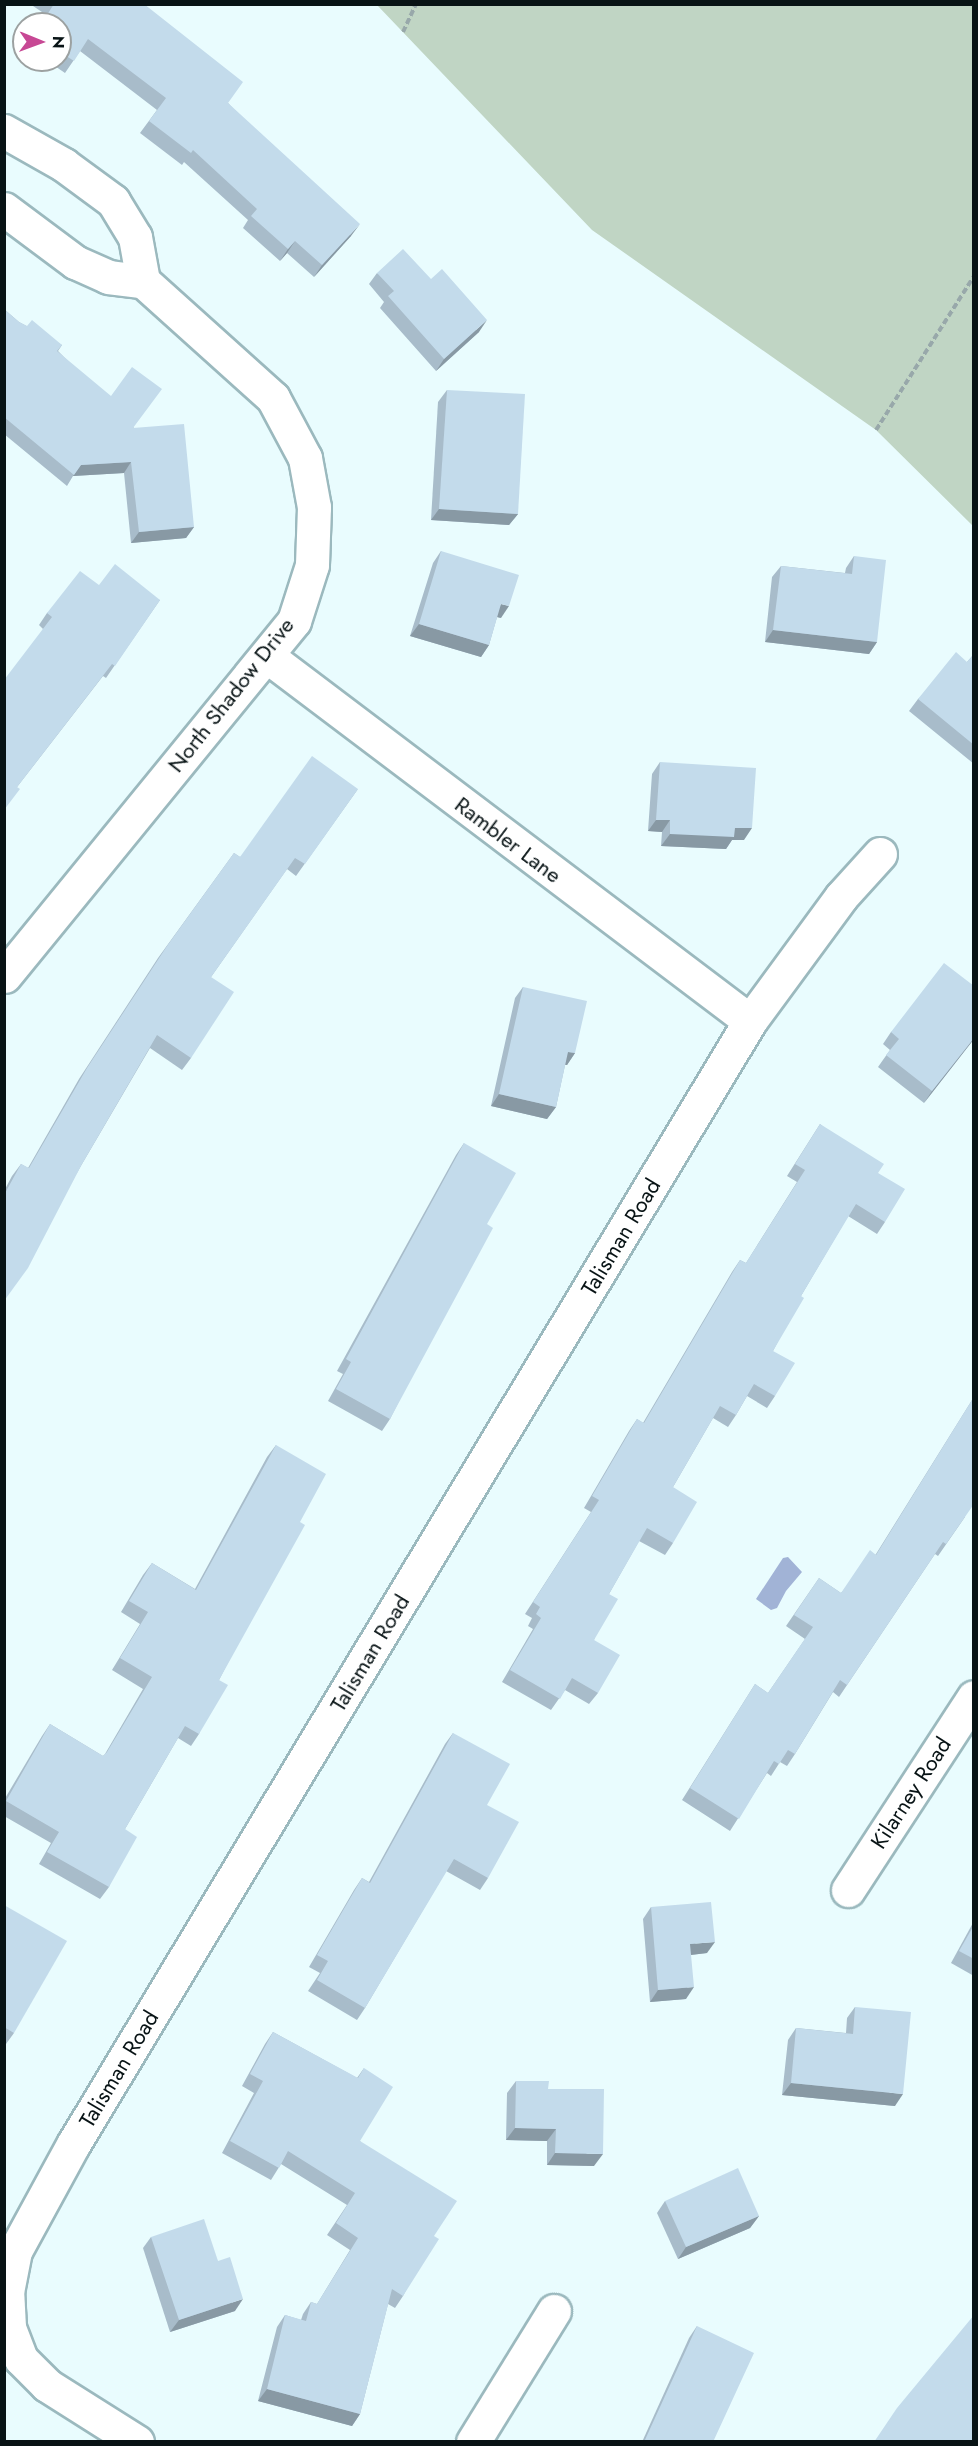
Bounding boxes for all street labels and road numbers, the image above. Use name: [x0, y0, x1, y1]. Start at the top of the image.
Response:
street label: North Shadow Drive: [162, 612, 300, 778]
street label: Rambler Lane: [450, 791, 566, 889]
street label: Talisman Road: [576, 1174, 666, 1300]
street label: Talisman Road: [325, 1590, 415, 1716]
street label: Kilarney Road: [865, 1732, 957, 1854]
street label: Talisman Road: [74, 2006, 164, 2132]

